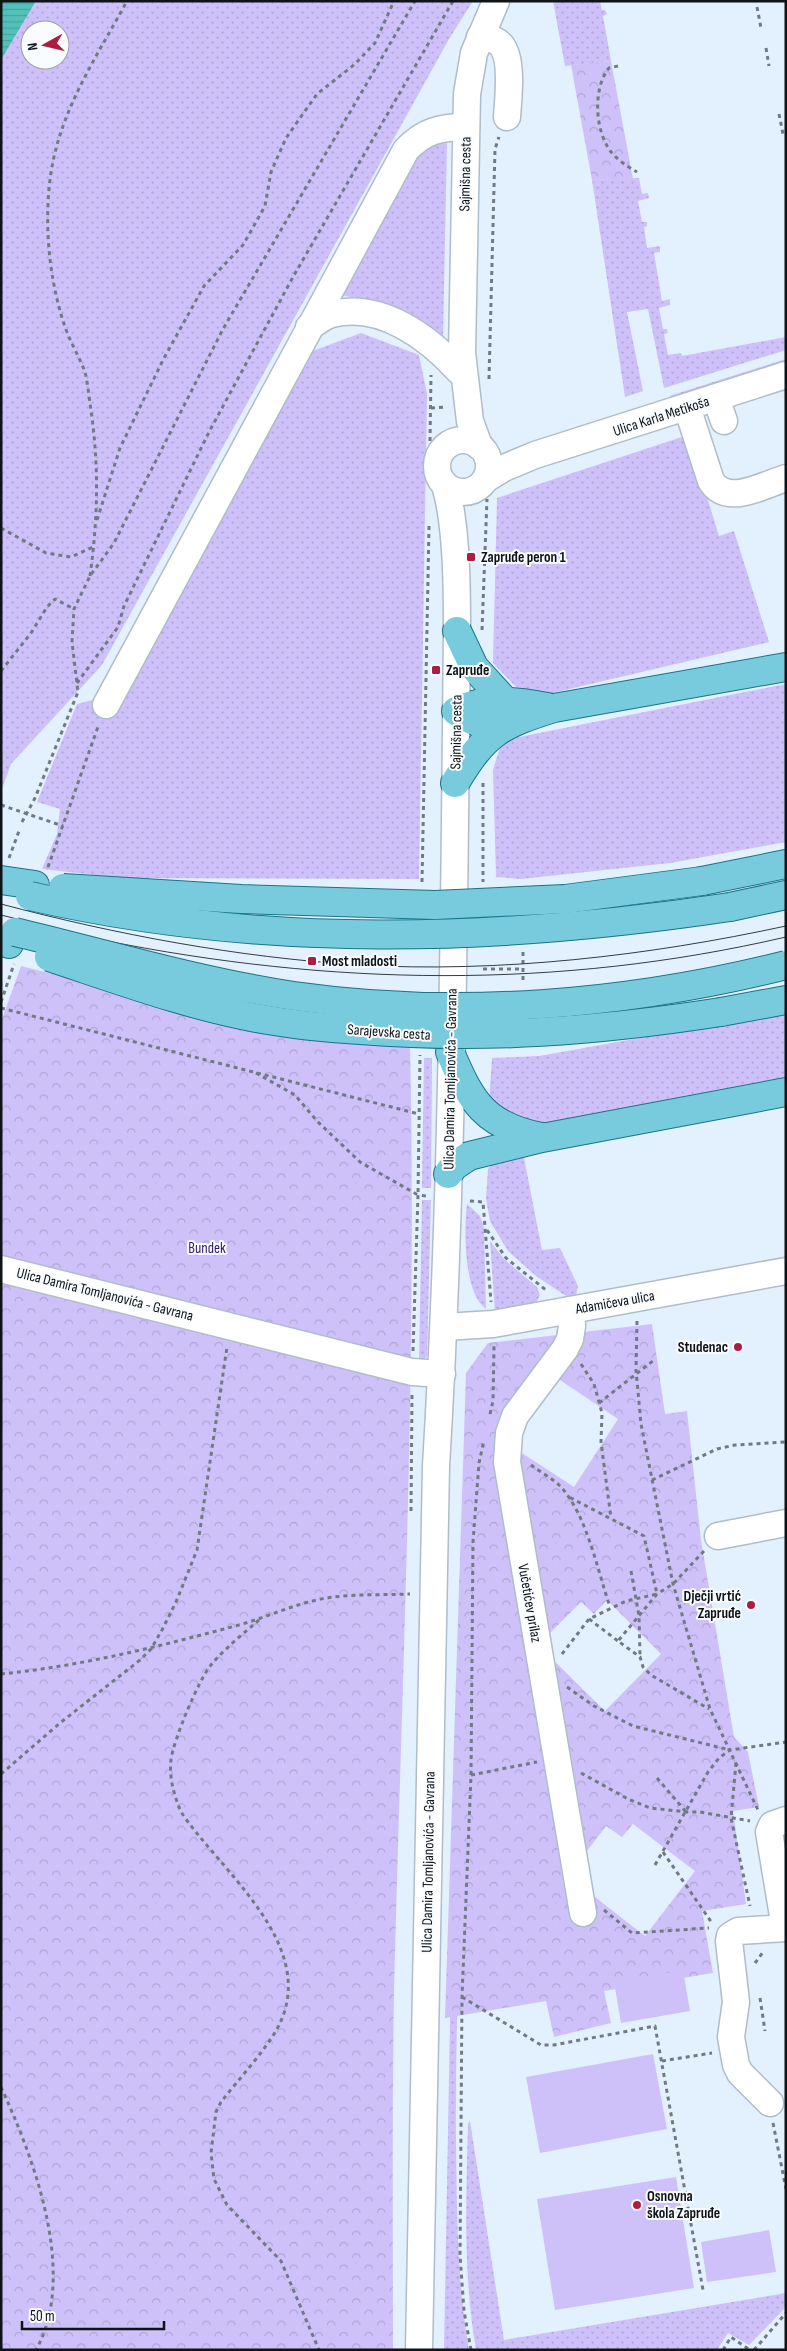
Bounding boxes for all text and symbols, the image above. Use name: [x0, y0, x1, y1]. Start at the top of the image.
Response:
north arrow: [20, 20, 70, 70]
text: N: [24, 42, 42, 52]
street label: Sajmišna cesta: [455, 136, 476, 212]
street label: Ulica Karla Metikoša: [611, 392, 712, 441]
place label: Zapruđe peron 1: [481, 548, 566, 567]
marker: Zapruđe peron 1: [465, 551, 477, 563]
place label: Zapruđe: [446, 661, 489, 680]
marker: Zapruđe: [430, 664, 442, 676]
street label: Sajmišna cesta: [446, 694, 467, 770]
place label: Most mladosti: [322, 952, 397, 971]
marker: Most mladosti: [306, 955, 318, 967]
street label: Ulica Damira Tomljanovića - Gavrana: [439, 988, 462, 1170]
street label: Sarajevska cesta: [347, 1020, 431, 1045]
park label: Bundek: [188, 1239, 226, 1258]
street label: Ulica Damira Tomljanovića - Gavrana: [15, 1263, 195, 1326]
street label: Adamičeva ulica: [573, 1286, 656, 1319]
place label: Studenac: [678, 1338, 728, 1357]
marker: Studenac: [732, 1341, 744, 1353]
street label: Vučetićev prilaz: [513, 1562, 546, 1644]
place label: Dječji vrtić Zapruđe: [684, 1587, 741, 1623]
marker: Dječji vrtić Zapruđe: [745, 1599, 757, 1611]
street label: Ulica Damira Tomljanovića - Gavrana: [417, 1771, 440, 1953]
place label: Osnovna škola Zapruđe: [647, 2187, 720, 2223]
marker: Osnovna škola Zapruđe: [631, 2199, 643, 2211]
scale bar: [22, 2298, 165, 2330]
text: 50 m: [30, 2307, 55, 2326]

